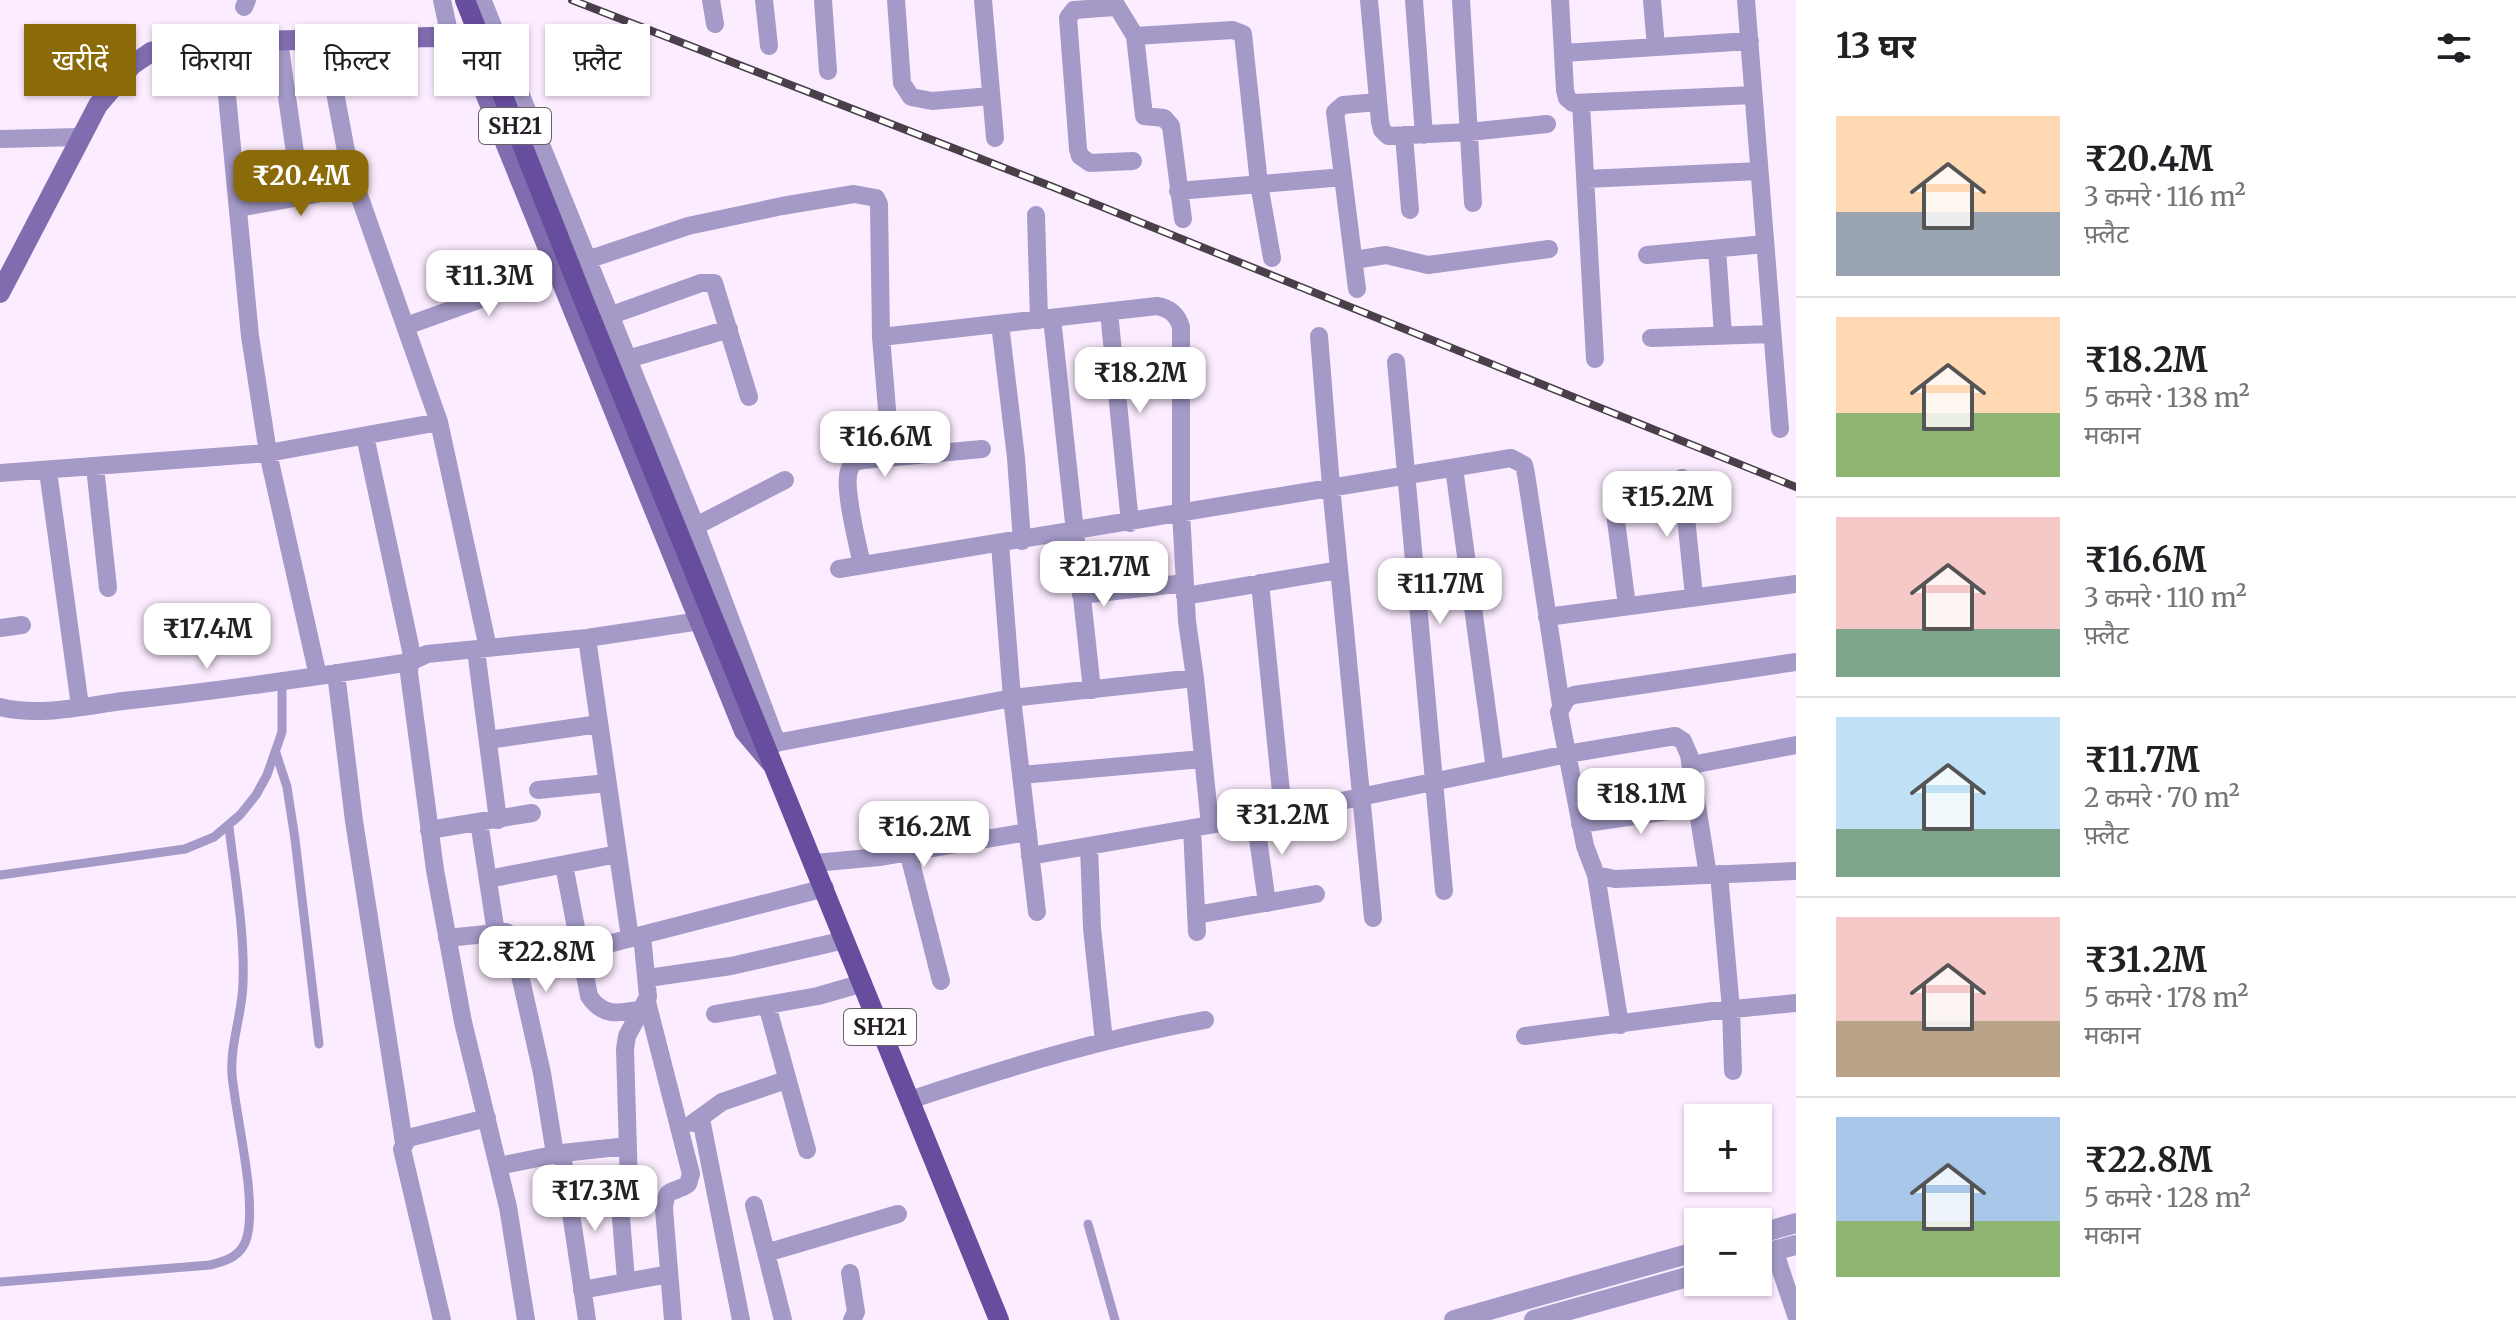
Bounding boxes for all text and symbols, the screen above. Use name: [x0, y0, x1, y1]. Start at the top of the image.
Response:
chip: खरीदें: [24, 24, 136, 96]
chip: किराया: [152, 24, 279, 96]
chip: फ़िल्टर: [295, 24, 418, 96]
chip: नया: [434, 24, 529, 96]
chip: फ़्लैट: [545, 24, 650, 96]
text: 13 घर: [1836, 25, 1916, 67]
icon: filters: [2432, 26, 2476, 70]
road number: SH21: [479, 108, 551, 144]
text: ₹20.4M: [2084, 138, 2213, 180]
icon: home: [1900, 148, 1996, 244]
pin: ₹20.4M: [236, 150, 366, 218]
text: ₹20.4M: [252, 159, 351, 192]
text: 3 कमरे · 116 m²: [2084, 180, 2246, 213]
text: फ़्लैट: [2084, 217, 2129, 250]
pin: ₹11.3M: [424, 250, 554, 318]
text: ₹11.3M: [444, 259, 534, 292]
text: ₹18.2M: [2084, 339, 2208, 381]
pin: ₹18.2M: [1075, 347, 1205, 415]
icon: home: [1900, 349, 1996, 445]
text: ₹18.2M: [1093, 356, 1187, 389]
text: 5 कमरे · 138 m²: [2084, 381, 2250, 414]
pin: ₹16.6M: [820, 411, 950, 479]
text: मकान: [2084, 418, 2141, 451]
text: ₹16.6M: [838, 420, 932, 453]
pin: ₹15.2M: [1602, 471, 1732, 539]
text: ₹15.2M: [1621, 480, 1713, 513]
text: ₹16.6M: [2084, 539, 2207, 581]
pin: ₹21.7M: [1039, 541, 1169, 609]
icon: home: [1900, 549, 1996, 645]
text: ₹21.7M: [1058, 550, 1150, 583]
pin: ₹11.7M: [1375, 558, 1505, 626]
text: ₹11.7M: [1396, 567, 1484, 600]
text: 3 कमरे · 110 m²: [2084, 581, 2247, 614]
pin: ₹17.4M: [142, 603, 272, 671]
text: ₹17.4M: [162, 612, 252, 645]
text: फ़्लैट: [2084, 618, 2129, 651]
text: ₹11.7M: [2084, 739, 2200, 781]
icon: home: [1900, 749, 1996, 845]
pin: ₹18.1M: [1576, 768, 1706, 836]
text: ₹18.1M: [1596, 777, 1686, 810]
text: 2 कमरे · 70 m²: [2084, 781, 2240, 814]
pin: ₹31.2M: [1217, 789, 1347, 857]
text: ₹31.2M: [1235, 798, 1329, 831]
pin: ₹16.2M: [859, 801, 989, 869]
text: ₹16.2M: [877, 810, 971, 843]
text: फ़्लैट: [2084, 818, 2129, 851]
pin: ₹22.8M: [481, 926, 611, 994]
text: ₹22.8M: [497, 935, 595, 968]
text: ₹31.2M: [2084, 939, 2207, 981]
icon: home: [1900, 949, 1996, 1045]
text: 5 कमरे · 178 m²: [2084, 981, 2248, 1014]
road number: SH21: [844, 1009, 916, 1045]
text: मकान: [2084, 1018, 2141, 1051]
map controls: [1684, 1104, 1772, 1296]
button: +: [1684, 1104, 1772, 1192]
text: ₹22.8M: [2084, 1139, 2213, 1181]
icon: home: [1900, 1149, 1996, 1245]
pin: ₹17.3M: [530, 1165, 660, 1233]
text: ₹17.3M: [550, 1174, 640, 1207]
text: 5 कमरे · 128 m²: [2084, 1181, 2251, 1214]
button: −: [1684, 1208, 1772, 1296]
text: मकान: [2084, 1218, 2141, 1251]

